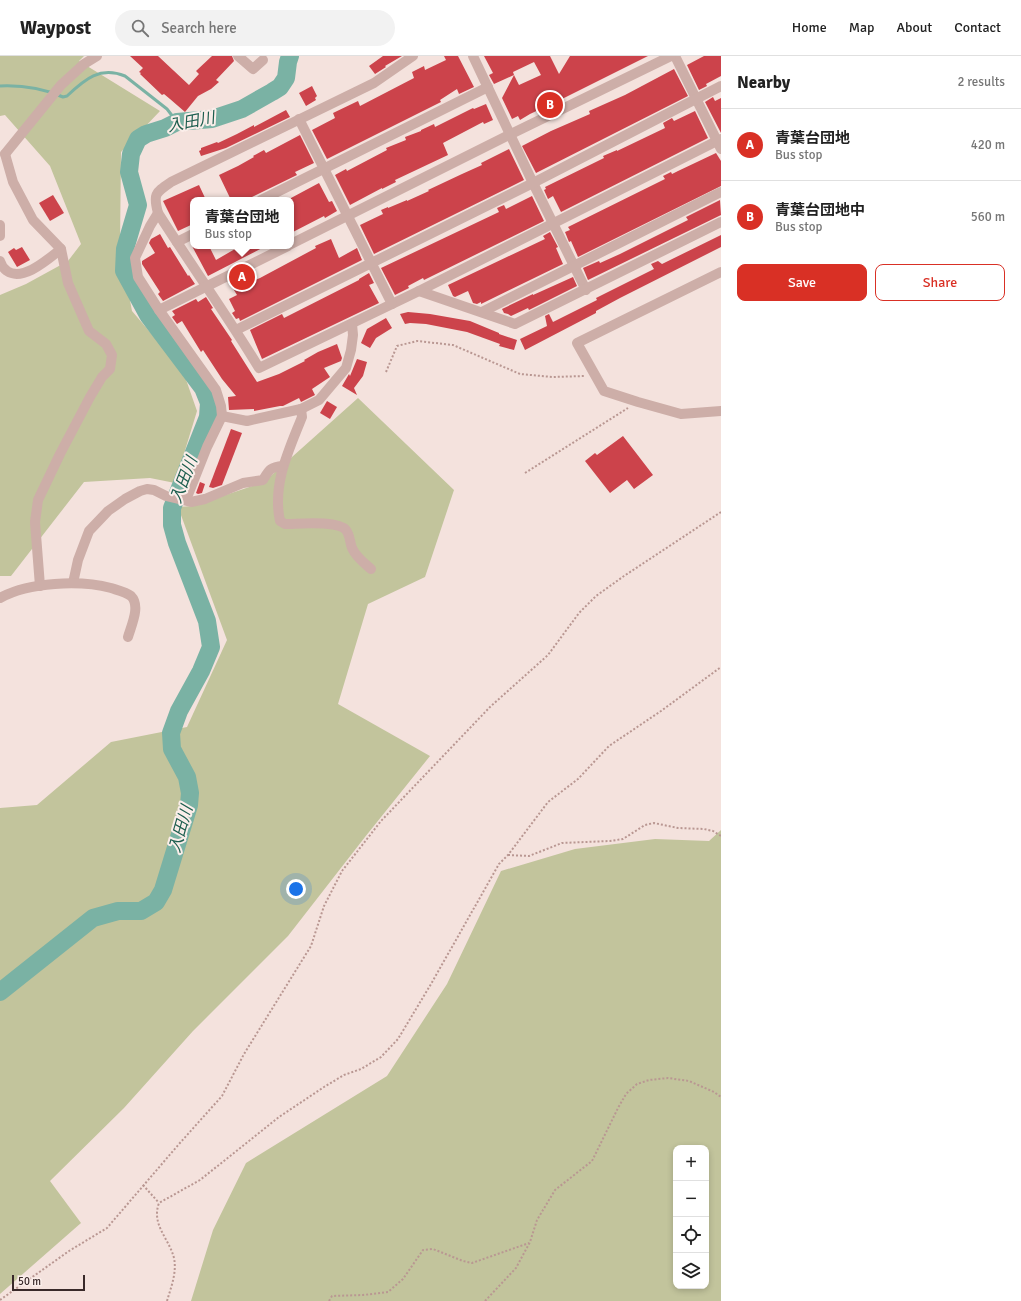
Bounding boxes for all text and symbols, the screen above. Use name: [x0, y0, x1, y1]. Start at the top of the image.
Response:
search box: [115, 10, 395, 46]
text: Waypost: [20, 16, 91, 40]
icon: search: [129, 17, 151, 39]
text: Search here: [161, 19, 237, 37]
text: Home: [792, 19, 827, 36]
text: Map: [849, 19, 874, 36]
text: About: [896, 19, 932, 36]
text: Contact: [954, 19, 1001, 36]
text: Nearby: [737, 72, 790, 93]
text: 2 results: [957, 74, 1005, 90]
pin: B: [537, 90, 563, 120]
water label: 入田川: [166, 107, 218, 136]
text: 青葉台団地: [775, 129, 850, 147]
text: A: [746, 137, 754, 153]
text: 420 m: [971, 137, 1005, 153]
text: Bus stop: [775, 147, 822, 163]
popup: [190, 197, 294, 249]
text: 青葉台団地中: [775, 201, 865, 219]
text: 青葉台団地: [204, 208, 280, 226]
text: B: [746, 209, 754, 225]
text: 560 m: [971, 209, 1005, 225]
text: Bus stop: [775, 219, 822, 235]
text: Bus stop: [204, 226, 252, 242]
pin: A: [229, 262, 255, 292]
button: Save: [737, 264, 867, 301]
button: Share: [875, 264, 1005, 301]
water label: 入田川: [166, 452, 203, 506]
water label: 入田川: [165, 801, 198, 855]
your location: [286, 879, 306, 899]
map controls: [673, 1145, 709, 1289]
button: +: [673, 1145, 709, 1181]
button: −: [673, 1181, 709, 1217]
button: locate: [673, 1217, 709, 1253]
button: layers: [673, 1253, 709, 1289]
scale bar: [12, 1273, 85, 1292]
text: 50 m: [18, 1275, 41, 1288]

